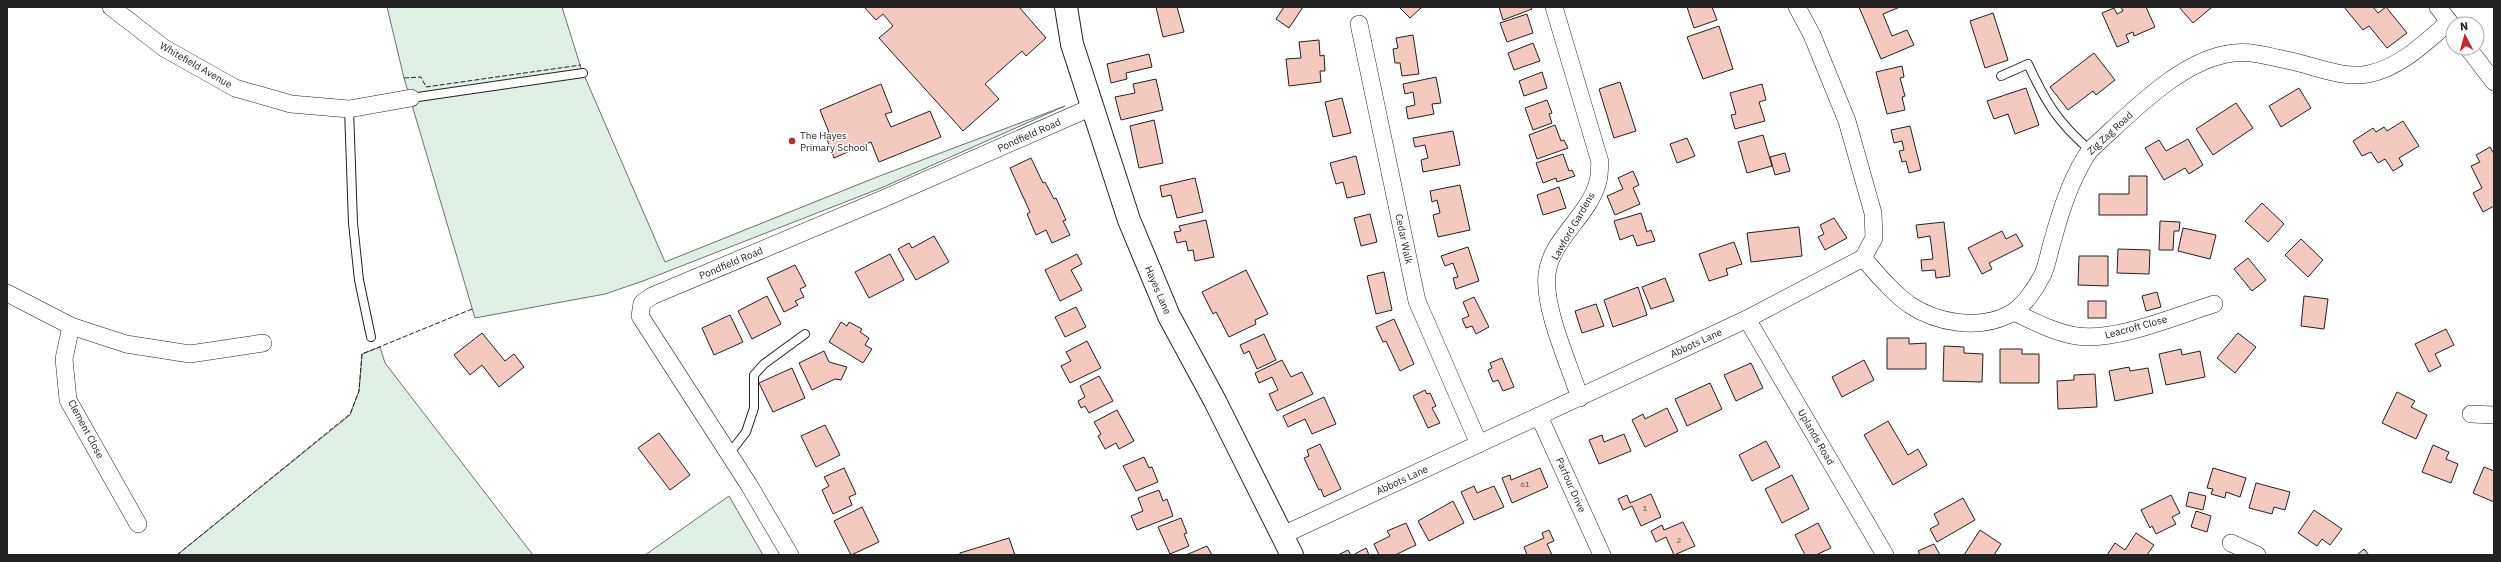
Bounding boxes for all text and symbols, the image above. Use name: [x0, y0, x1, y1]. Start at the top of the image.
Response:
north arrow: [2445, 16, 2485, 56]
text: N: [2459, 19, 2469, 33]
street label: Whitefield Avenue: [157, 39, 235, 91]
street label: Zig Zag Road: [2084, 109, 2136, 157]
street label: Pondfield Road: [995, 115, 1063, 155]
place label: The Hayes Primary School: [800, 129, 868, 154]
marker: The Hayes Primary School: [787, 136, 797, 146]
street label: Lawford Gardens: [1548, 190, 1598, 262]
street label: Cedar Walk: [1392, 213, 1416, 266]
street label: Pondfield Road: [697, 244, 765, 282]
street label: Hayes Lane: [1142, 264, 1174, 317]
street label: Leacroft Close: [2103, 312, 2169, 342]
street label: Abbots Lane: [1668, 325, 1725, 361]
street label: Clement Close: [65, 397, 107, 461]
street label: Uplands Road: [1795, 407, 1837, 467]
street label: Parfour Drive: [1553, 456, 1589, 515]
street label: Abbots Lane: [1374, 462, 1431, 498]
house number: 61: [1520, 479, 1530, 489]
house number: 1: [1643, 503, 1648, 513]
house number: 2: [1677, 535, 1682, 545]

